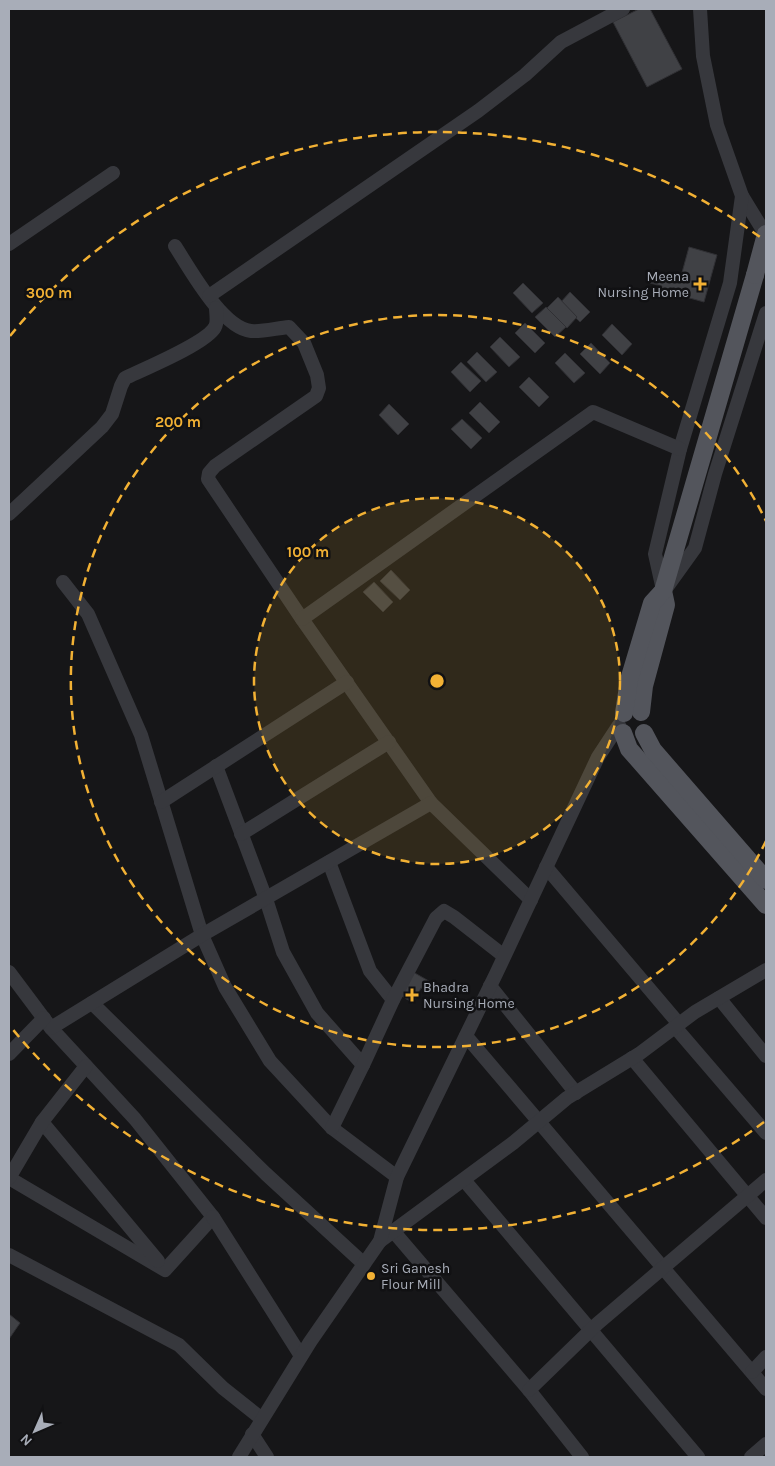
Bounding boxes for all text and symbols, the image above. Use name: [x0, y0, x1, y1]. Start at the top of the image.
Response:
place label: Meena Nursing Home: [597, 268, 689, 301]
marker: Meena Nursing Home: [693, 277, 707, 291]
text: 300 m: [26, 284, 72, 302]
text: 200 m: [155, 413, 201, 431]
text: 100 m: [287, 543, 329, 561]
centre of rings: [428, 672, 446, 690]
place label: Bhadra Nursing Home: [423, 979, 515, 1012]
marker: Bhadra Nursing Home: [405, 988, 419, 1002]
place label: Sri Ganesh Flour Mill: [381, 1260, 450, 1293]
marker: Sri Ganesh Flour Mill: [365, 1270, 377, 1282]
north arrow: [10, 1406, 60, 1456]
text: N: [17, 1430, 36, 1449]

